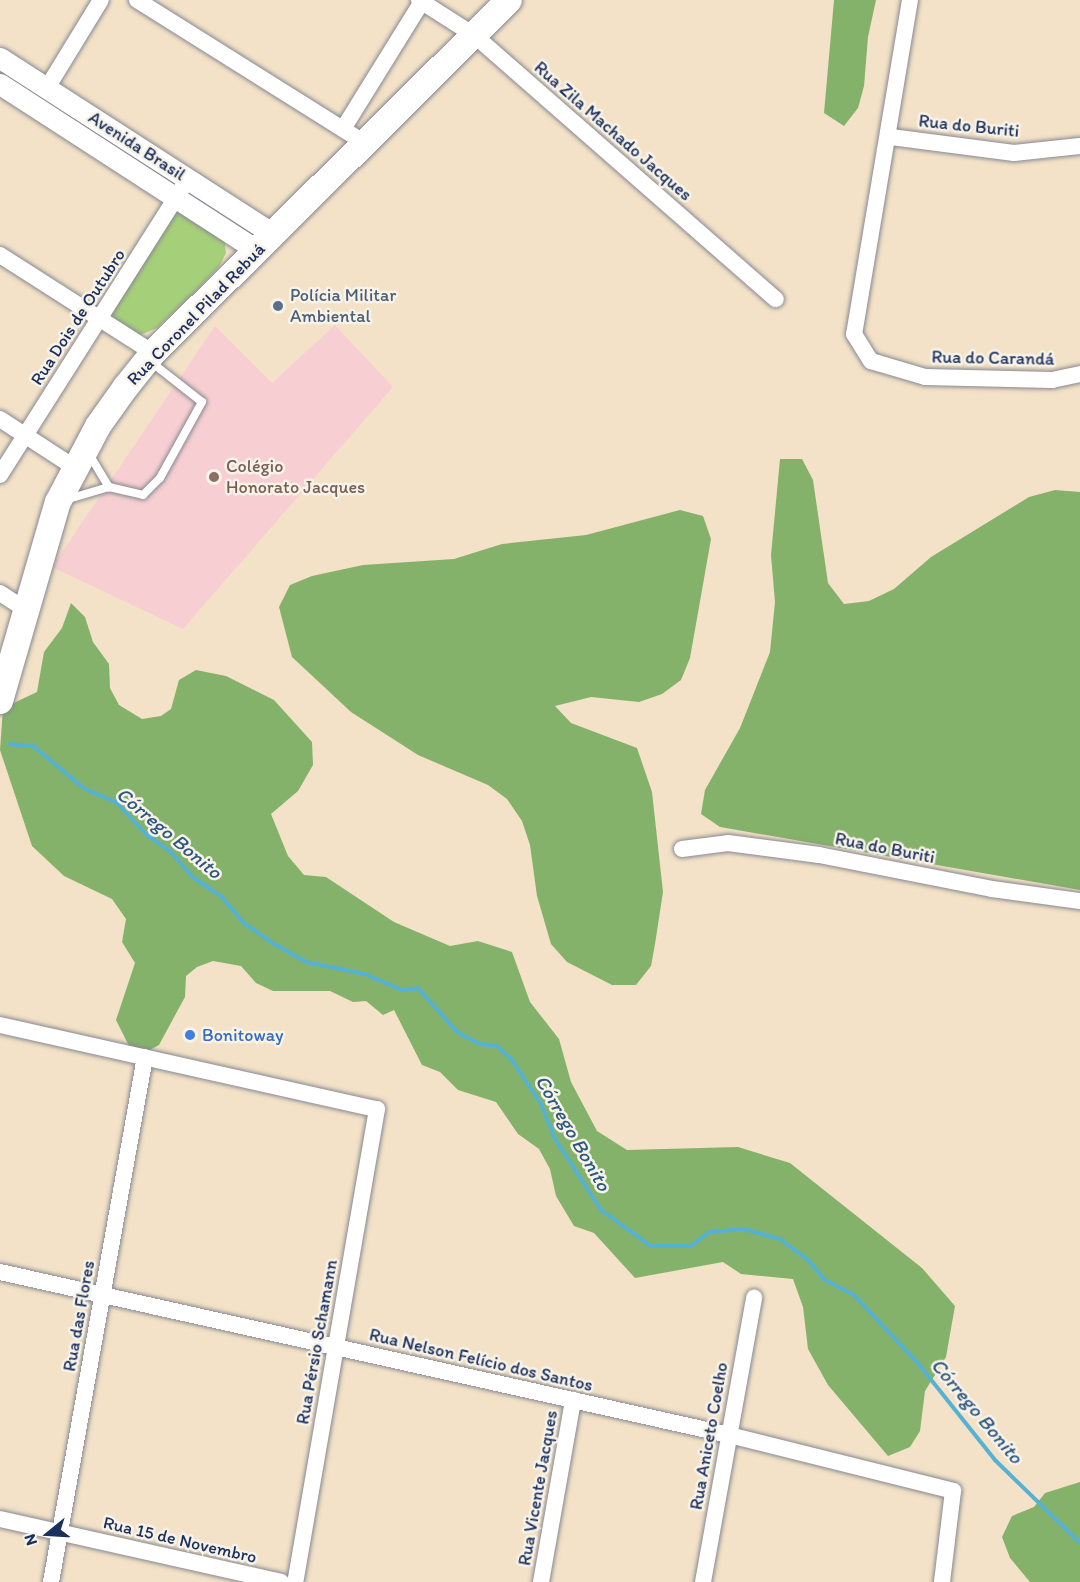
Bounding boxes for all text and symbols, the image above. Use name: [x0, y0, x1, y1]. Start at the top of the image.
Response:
street label: Rua Zila Machado Jacques: [530, 57, 696, 205]
street label: Avenida Brasil: [84, 107, 190, 185]
street label: Rua do Buriti: [917, 110, 1021, 142]
street label: Rua Coronel Pilad Rebuá: [123, 239, 269, 389]
street label: Rua Dois de Outubro: [26, 244, 130, 390]
place label: Polícia Militar Ambiental: [290, 285, 397, 328]
marker: Polícia Militar Ambiental: [271, 299, 285, 313]
street label: Rua do Carandá: [931, 346, 1055, 370]
place label: Colégio Honorato Jacques: [226, 456, 365, 498]
marker: Colégio Honorato Jacques: [207, 470, 221, 484]
water label: Córrego Bonito: [111, 782, 227, 884]
street label: Rua do Buriti: [833, 828, 937, 868]
place label: Bonitoway: [202, 1024, 283, 1046]
marker: Bonitoway: [183, 1028, 197, 1042]
water label: Córrego Bonito: [530, 1071, 616, 1195]
street label: Rua Pérsio Schamann: [292, 1258, 342, 1426]
street label: Rua das Flores: [59, 1259, 99, 1373]
street label: Rua Nelson Felício dos Santos: [367, 1324, 595, 1396]
water label: Córrego Bonito: [926, 1353, 1028, 1469]
street label: Rua Aniceto Coelho: [685, 1361, 733, 1511]
street label: Rua Vicente Jacques: [514, 1409, 562, 1567]
north arrow: [18, 1504, 78, 1564]
street label: Rua 15 de Novembro: [101, 1512, 259, 1568]
text: N: [20, 1532, 41, 1548]

